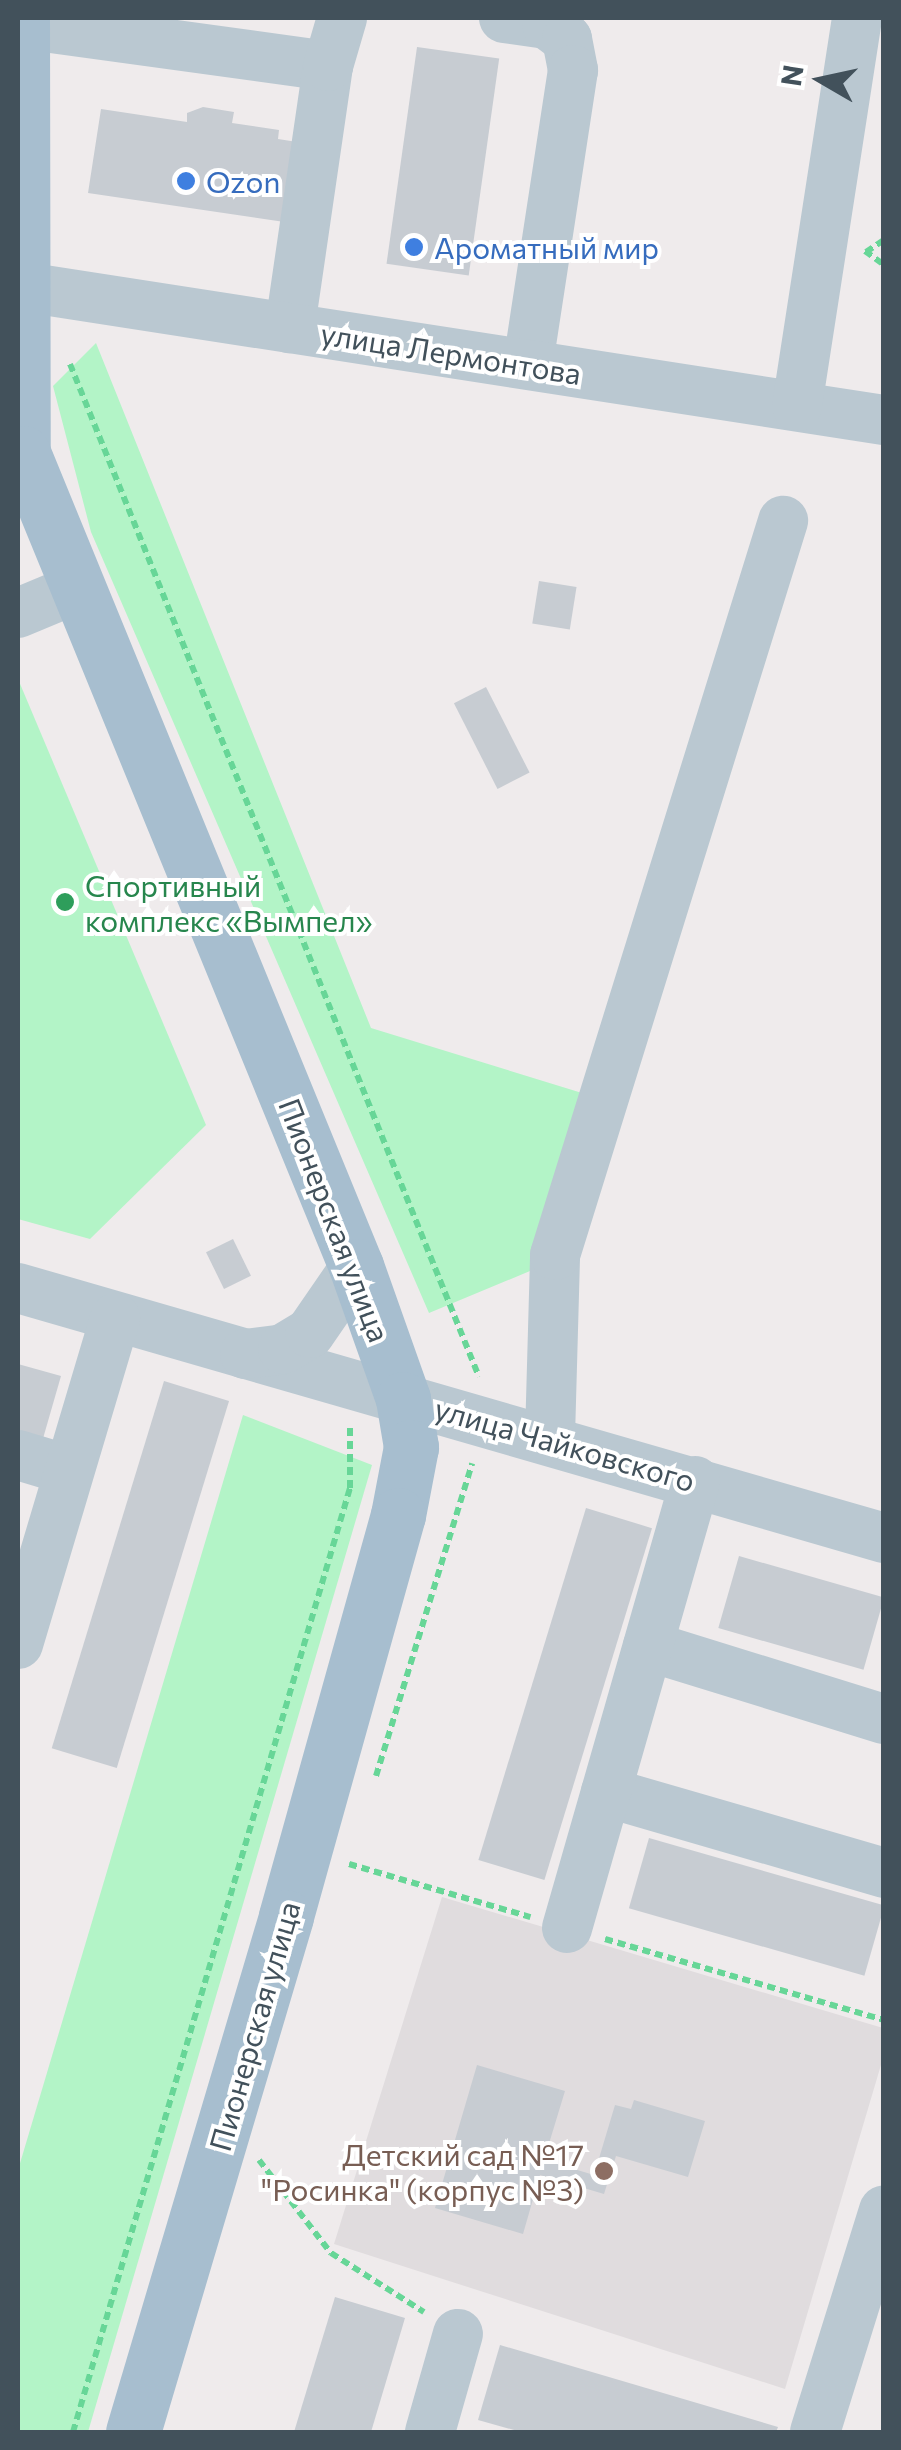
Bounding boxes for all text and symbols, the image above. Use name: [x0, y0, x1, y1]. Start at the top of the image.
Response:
north arrow: [771, 30, 871, 130]
text: N: [773, 62, 810, 88]
place label: Ozon: [206, 163, 280, 199]
marker: Ozon: [175, 170, 197, 192]
place label: Ароматный мир: [434, 229, 659, 265]
marker: Ароматный мир: [403, 236, 425, 258]
street label: улица Лермонтова: [318, 315, 584, 391]
place label: Спортивный комплекс «Вымпел»: [85, 867, 373, 938]
marker: Спортивный комплекс «Вымпел»: [54, 891, 76, 913]
street label: Пионерская улица: [272, 1093, 398, 1347]
street label: улица Чайковского: [431, 1390, 699, 1498]
street label: Пионерская улица: [201, 1897, 307, 2155]
place label: Детский сад №17 "Росинка" (корпус №3): [260, 2136, 584, 2206]
marker: Детский сад №17 "Росинка" (корпус №3): [593, 2160, 615, 2182]

